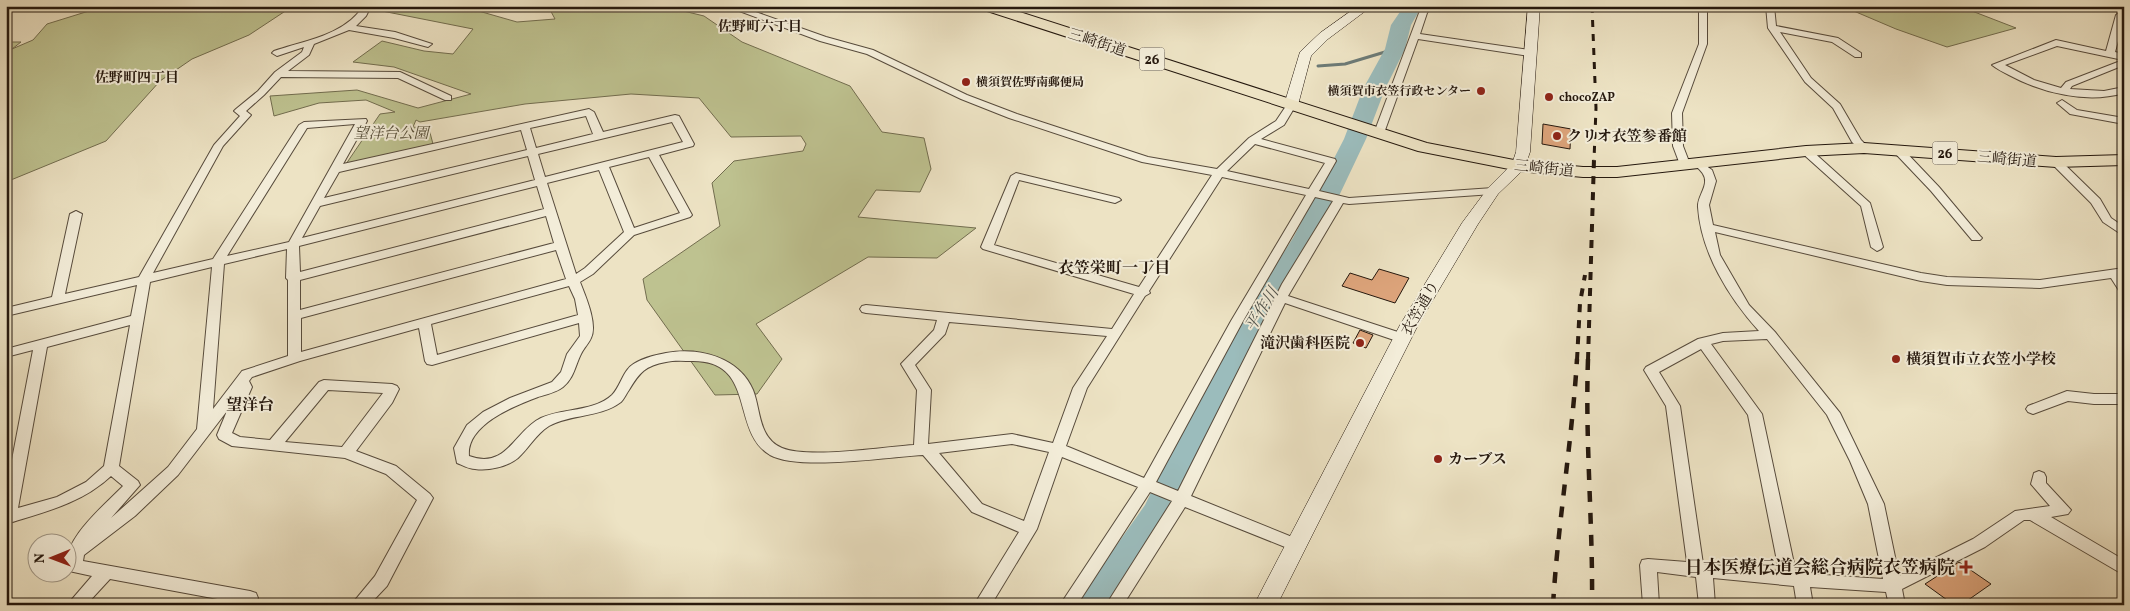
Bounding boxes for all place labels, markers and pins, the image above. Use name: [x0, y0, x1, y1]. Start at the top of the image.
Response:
place label: 横須賀佐野南郵便局: [976, 75, 1084, 91]
marker: 横須賀佐野南郵便局: [960, 76, 972, 88]
place label: 横須賀市衣笠行政センター: [1327, 84, 1471, 100]
marker: 横須賀市衣笠行政センター: [1475, 85, 1487, 97]
place label: chocoZAP: [1559, 90, 1615, 106]
marker: chocoZAP: [1543, 91, 1555, 103]
place label: クリオ衣笠参番館: [1567, 127, 1687, 148]
marker: クリオ衣笠参番館: [1551, 130, 1563, 142]
place label: 滝沢歯科医院: [1260, 334, 1350, 355]
marker: 滝沢歯科医院: [1354, 337, 1366, 349]
place label: 横須賀市立衣笠小学校: [1906, 350, 2056, 371]
marker: 横須賀市立衣笠小学校: [1890, 353, 1902, 365]
place label: カーブス: [1448, 450, 1507, 471]
marker: カーブス: [1432, 453, 1444, 465]
place label: 日本医療伝道会総合病院衣笠病院: [1685, 556, 1955, 581]
marker: 日本医療伝道会総合病院衣笠病院: [1959, 560, 1973, 574]

